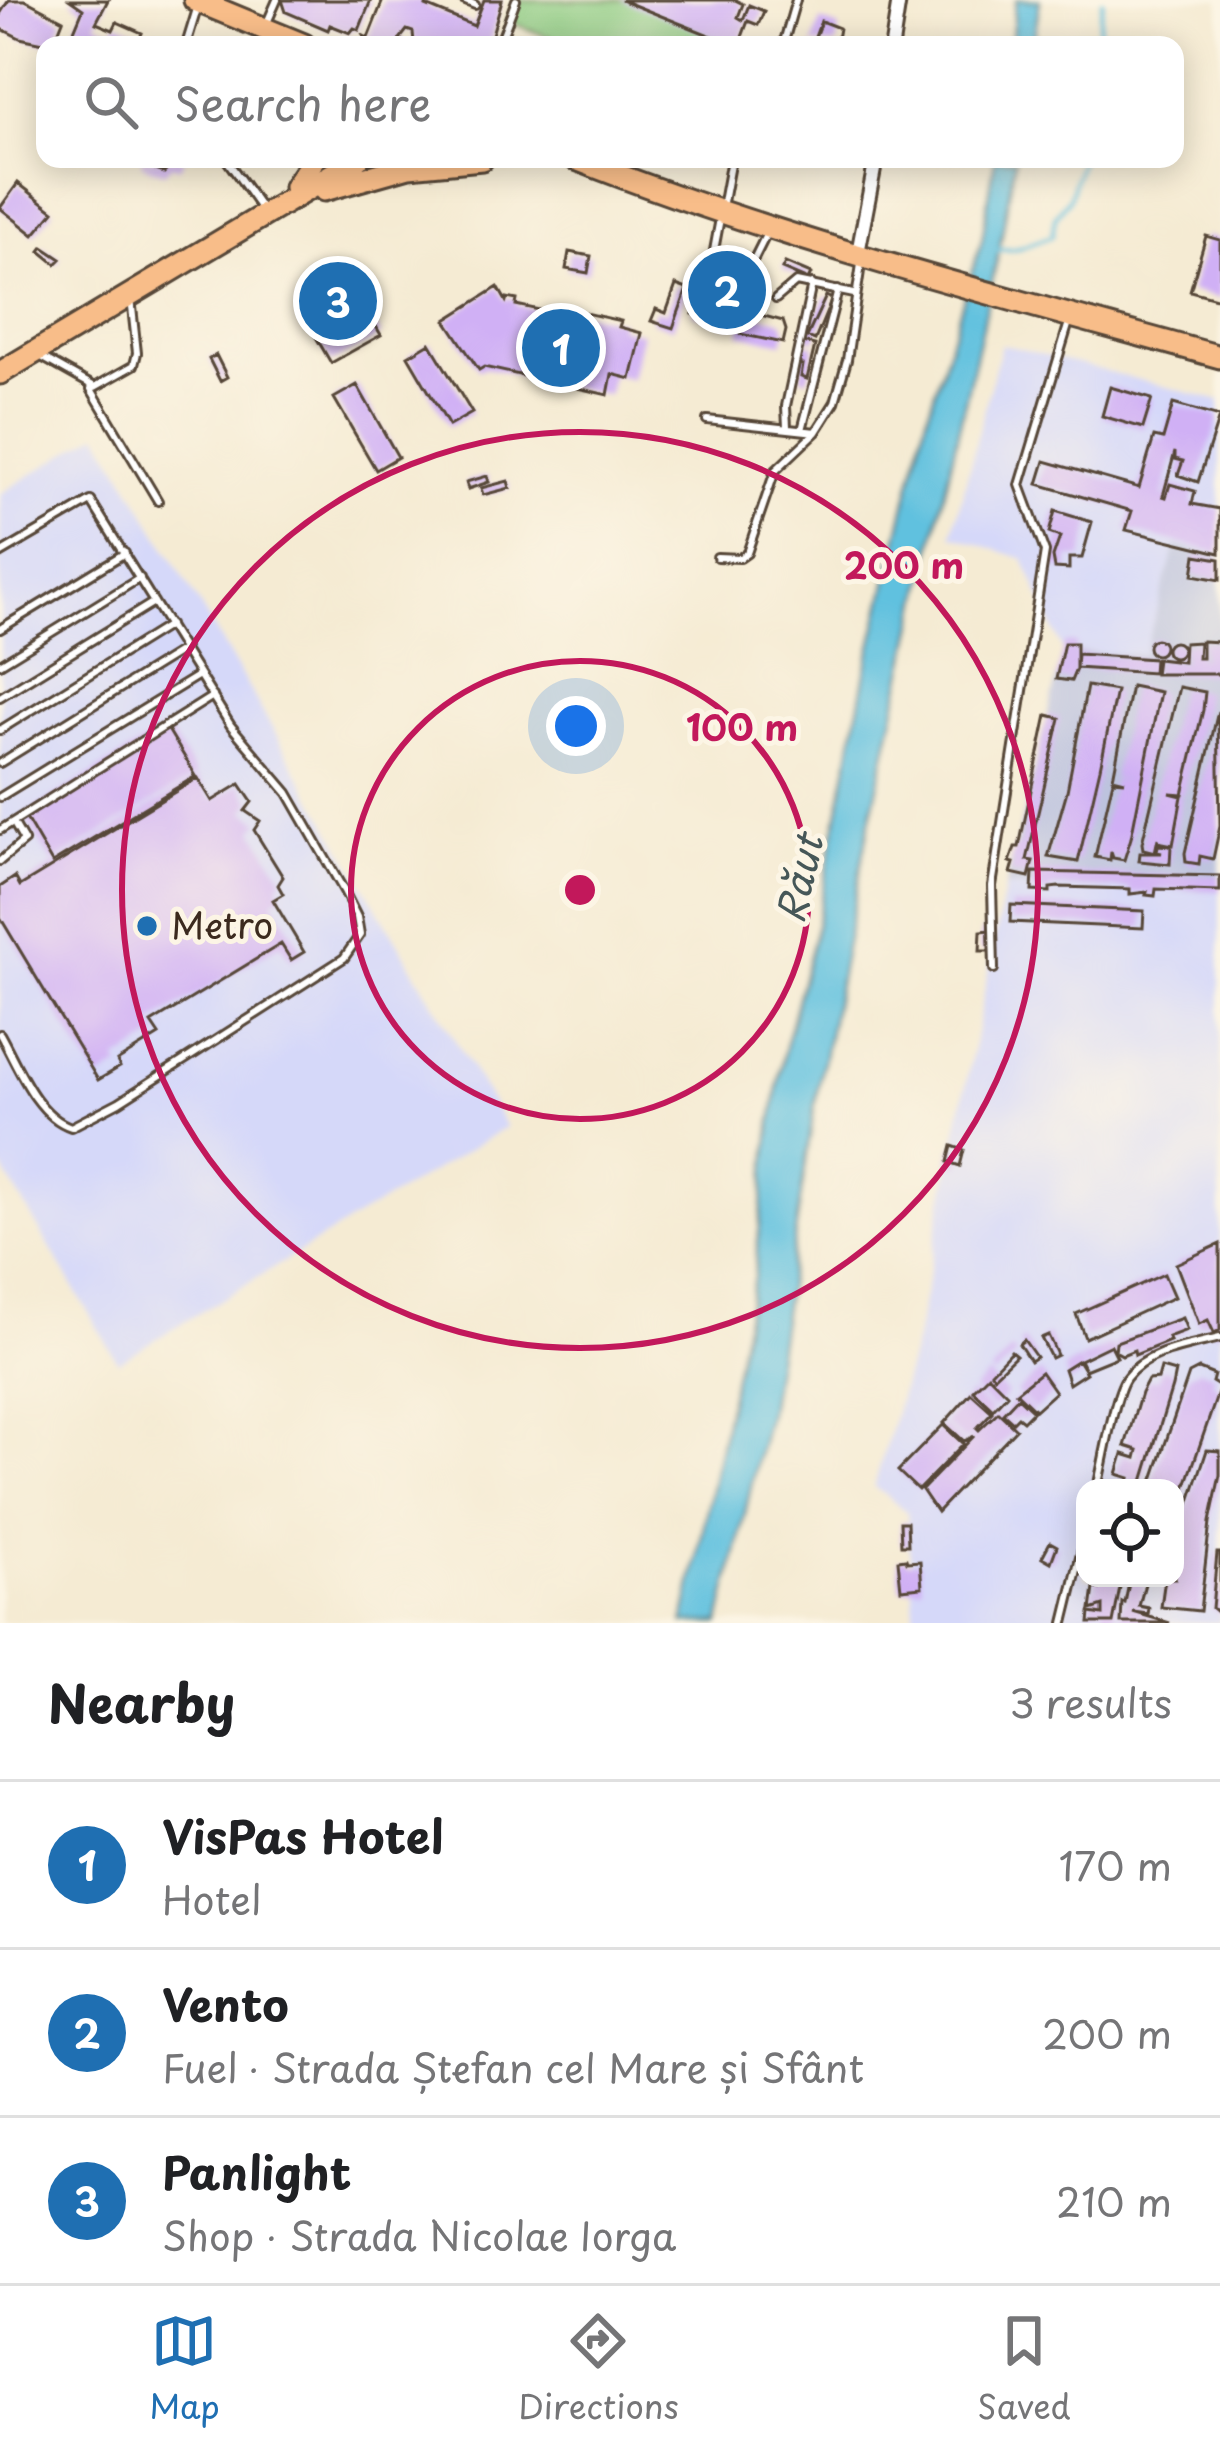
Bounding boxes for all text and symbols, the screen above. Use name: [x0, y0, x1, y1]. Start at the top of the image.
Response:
search box: [36, 36, 1184, 168]
text: Search here: [174, 68, 431, 136]
icon: search: [78, 69, 144, 135]
pin: 2: [688, 245, 766, 335]
pin: 3: [299, 256, 377, 346]
pin: 1: [522, 303, 600, 393]
text: 200 m: [844, 537, 964, 591]
your location: [546, 696, 606, 756]
text: 100 m: [686, 699, 798, 753]
water label: Răut: [759, 825, 837, 928]
centre of rings: [559, 869, 601, 911]
place label: Metro: [171, 897, 273, 951]
marker: Metro: [134, 913, 160, 939]
map controls: [1076, 1479, 1184, 1587]
button: locate: [1076, 1479, 1184, 1587]
text: Nearby: [48, 1663, 235, 1740]
text: 3 results: [1009, 1672, 1172, 1731]
text: VisPas Hotel: [162, 1801, 443, 1869]
text: 1: [78, 1835, 96, 1894]
text: 170 m: [1059, 1835, 1172, 1894]
text: Hotel: [162, 1869, 261, 1928]
text: Vento: [162, 1969, 289, 2037]
text: 2: [73, 2003, 101, 2062]
text: 200 m: [1042, 2003, 1172, 2062]
text: Fuel · Strada Ștefan cel Mare și Sfânt: [162, 2037, 864, 2096]
text: Panlight: [162, 2137, 351, 2205]
text: 3: [74, 2171, 100, 2230]
text: 210 m: [1056, 2171, 1172, 2230]
text: Shop · Strada Nicolae Iorga: [162, 2205, 676, 2264]
tab: Map: [149, 2308, 220, 2430]
tab: Directions: [518, 2308, 679, 2430]
tab: Saved: [977, 2308, 1071, 2430]

